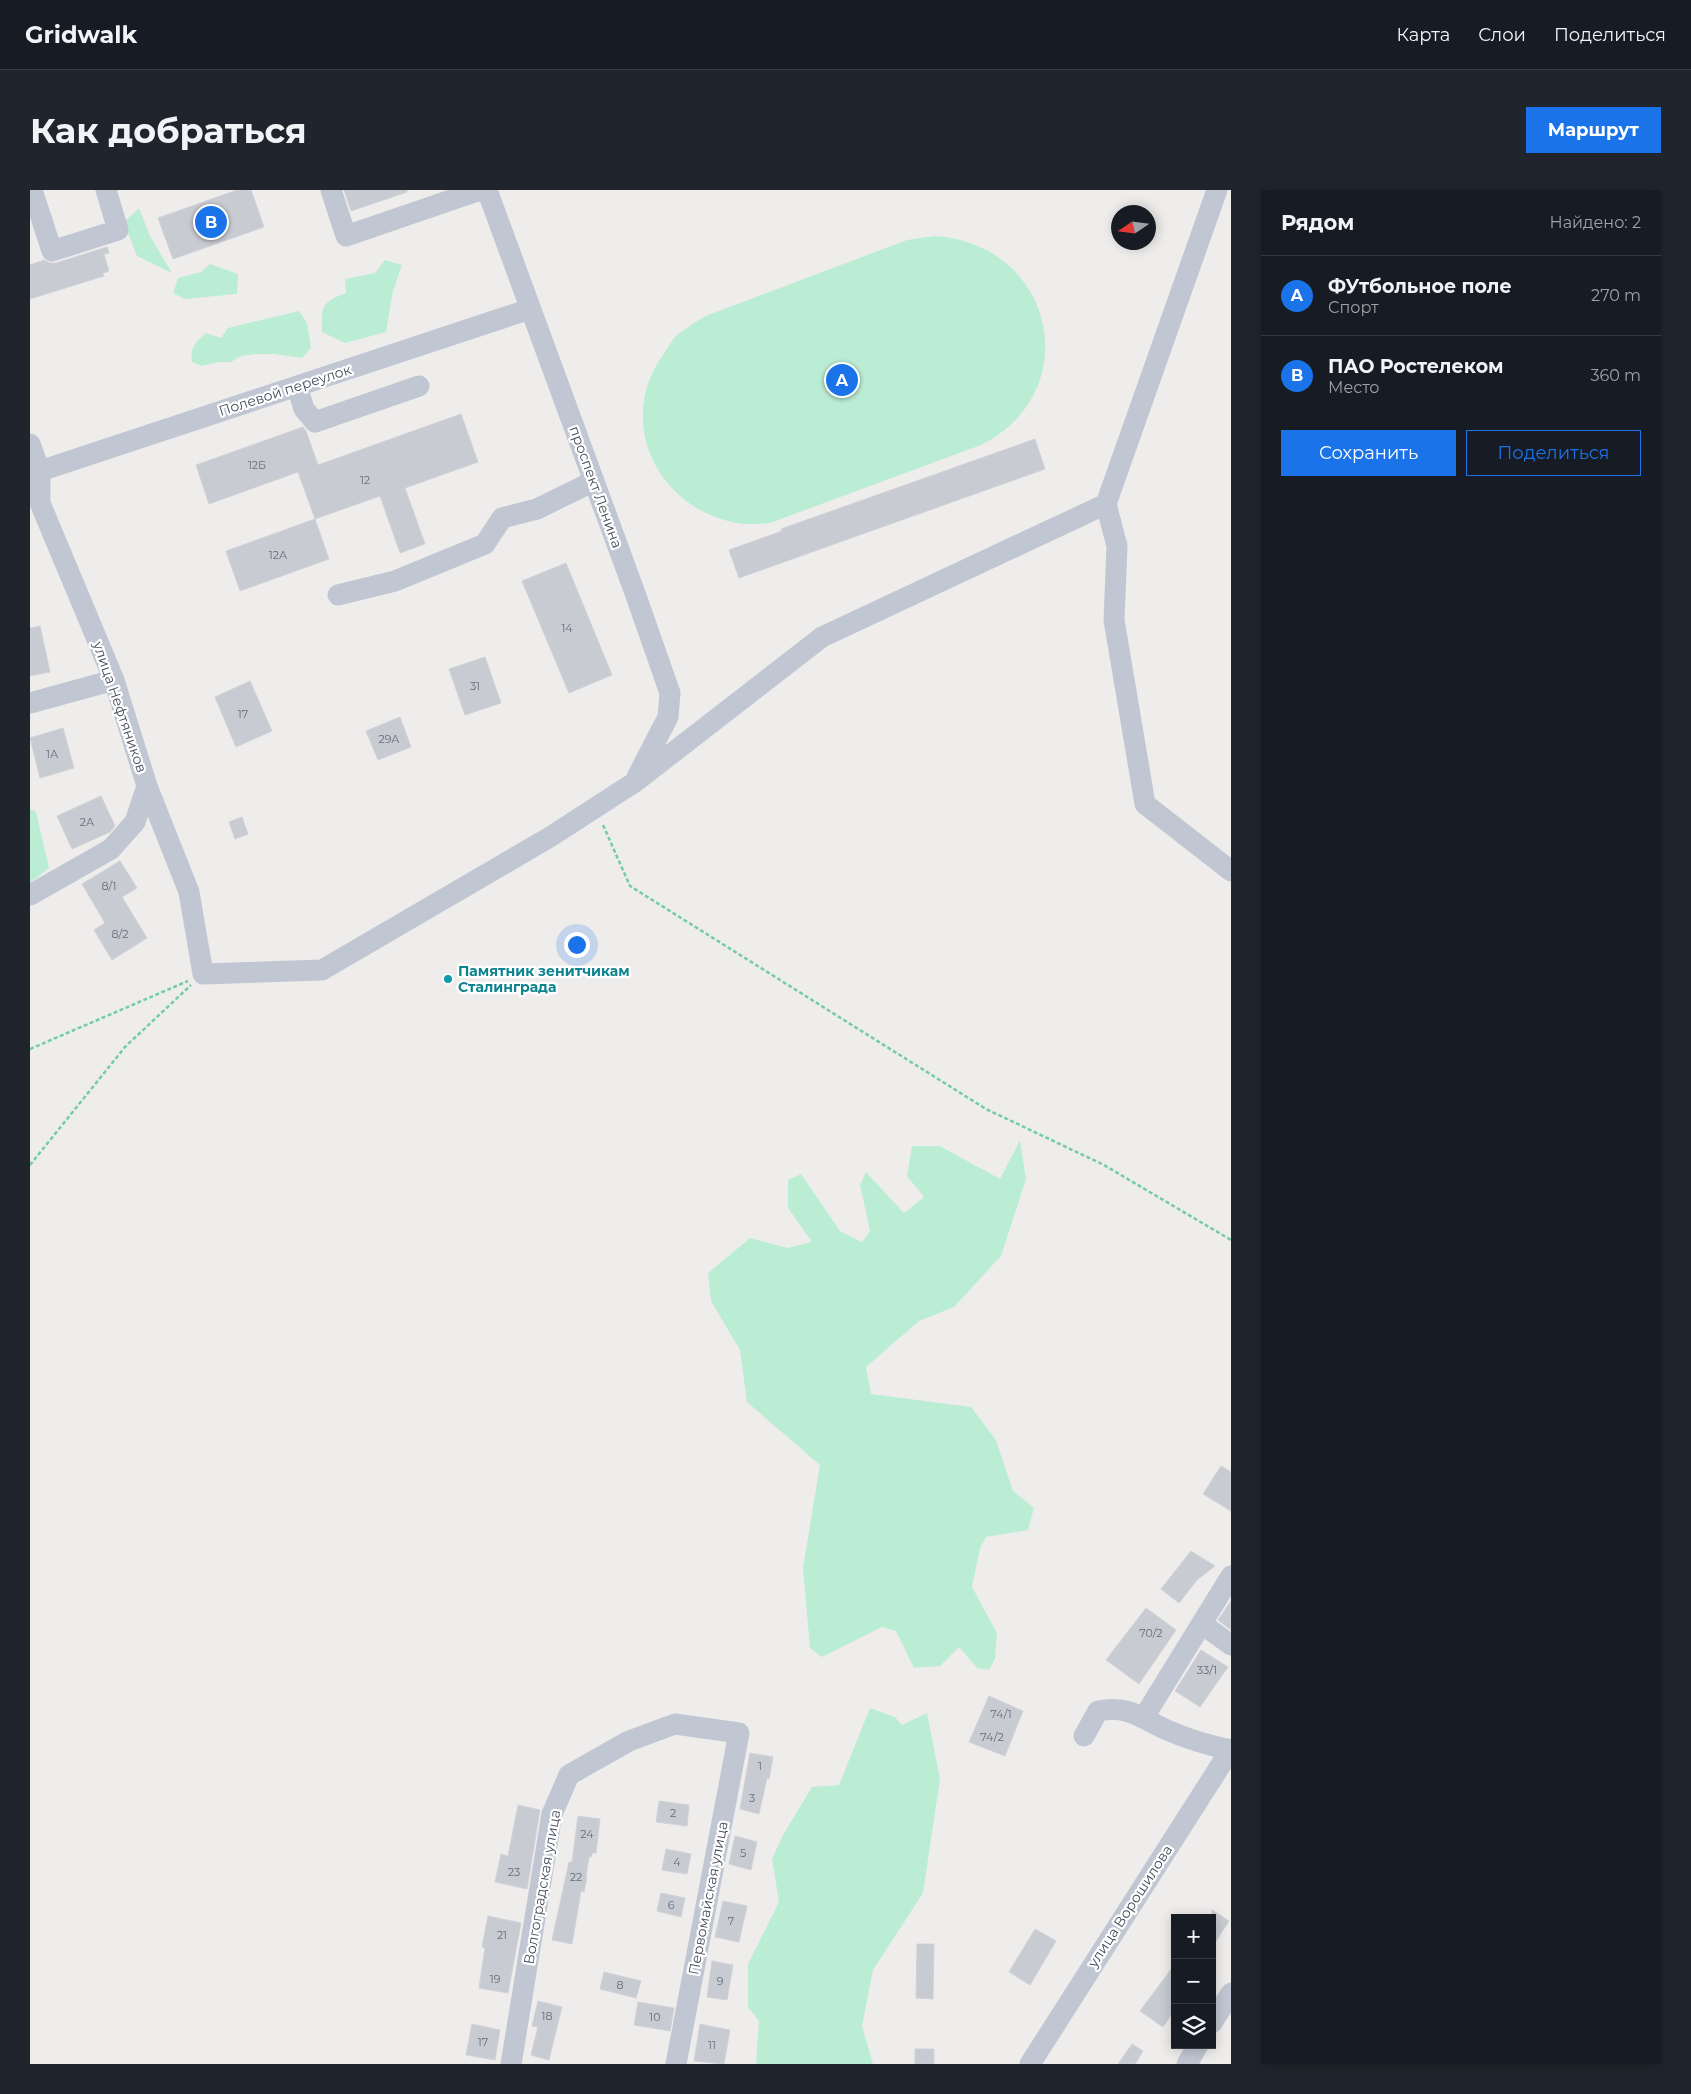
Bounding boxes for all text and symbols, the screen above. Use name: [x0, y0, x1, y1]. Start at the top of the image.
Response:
text: Gridwalk: [25, 20, 137, 49]
text: Карта: [1396, 24, 1450, 46]
text: Слои: [1478, 24, 1526, 46]
text: Поделиться: [1554, 24, 1666, 46]
button: Маршрут: [1526, 107, 1661, 153]
text: Как добраться: [30, 109, 307, 152]
pin: B: [195, 203, 227, 241]
north arrow: [1111, 205, 1156, 250]
text: Рядом: [1281, 210, 1354, 235]
text: Найдено: 2: [1550, 213, 1641, 232]
text: ФУтбольное поле: [1328, 275, 1512, 298]
text: A: [1291, 286, 1303, 305]
text: 270 m: [1591, 286, 1641, 305]
text: Спорт: [1328, 298, 1379, 317]
text: ПАО Ростелеком: [1328, 355, 1504, 378]
street label: Полевой переулок: [216, 360, 354, 420]
pin: A: [826, 361, 858, 399]
text: B: [1291, 366, 1303, 385]
text: 360 m: [1590, 366, 1641, 385]
text: Место: [1328, 378, 1380, 397]
street label: проспект Ленина: [566, 424, 626, 550]
button: Сохранить: [1281, 430, 1456, 476]
button: Поделиться: [1466, 430, 1641, 476]
house number: 12Б: [248, 458, 266, 472]
house number: 12: [360, 473, 370, 487]
house number: 12А: [269, 548, 288, 562]
house number: 14: [561, 621, 573, 635]
street label: улица Нефтяников: [89, 638, 151, 775]
house number: 31: [470, 679, 480, 693]
house number: 17: [238, 707, 248, 721]
house number: 29А: [378, 732, 400, 746]
house number: 1А: [46, 747, 59, 761]
house number: 2А: [80, 815, 95, 829]
house number: 8/1: [101, 879, 117, 893]
house number: 8/2: [112, 927, 128, 941]
your location: [564, 932, 590, 958]
place label: Памятник зенитчикам Сталинграда: [458, 962, 630, 996]
marker: Памятник зенитчикам Сталинграда: [442, 973, 454, 985]
house number: 70/2: [1139, 1626, 1163, 1640]
house number: 33/1: [1197, 1663, 1217, 1677]
house number: 74/1: [990, 1707, 1012, 1721]
house number: 74/2: [980, 1730, 1004, 1744]
house number: 1: [758, 1759, 762, 1773]
house number: 3: [749, 1791, 755, 1805]
house number: 2: [670, 1806, 676, 1820]
street label: Волгоградская улица: [520, 1808, 564, 1966]
street label: Первомайская улица: [684, 1820, 732, 1976]
house number: 24: [580, 1827, 594, 1841]
street label: улица Ворошилова: [1083, 1841, 1176, 1971]
house number: 5: [740, 1846, 746, 1860]
house number: 4: [673, 1855, 681, 1869]
house number: 23: [508, 1865, 520, 1879]
house number: 22: [570, 1870, 582, 1884]
house number: 6: [668, 1898, 675, 1912]
house number: 7: [728, 1914, 734, 1928]
map controls: [1171, 1914, 1216, 2049]
button: +: [1171, 1914, 1216, 1959]
house number: 21: [497, 1928, 507, 1942]
button: −: [1171, 1959, 1216, 2004]
house number: 19: [490, 1972, 501, 1986]
house number: 9: [717, 1974, 724, 1988]
house number: 8: [616, 1978, 624, 1992]
button: layers: [1171, 2004, 1216, 2049]
house number: 18: [542, 2009, 553, 2023]
house number: 10: [649, 2010, 661, 2024]
house number: 17: [478, 2035, 488, 2049]
house number: 11: [708, 2038, 716, 2052]

